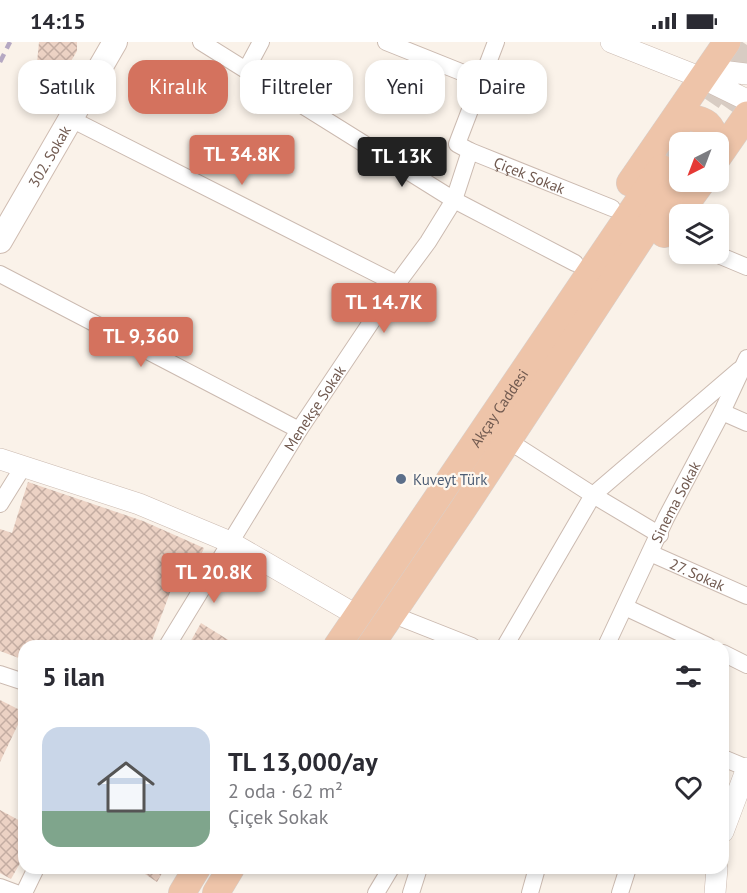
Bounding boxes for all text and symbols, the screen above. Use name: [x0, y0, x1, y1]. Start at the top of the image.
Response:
text: 14:15: [30, 7, 86, 35]
chip: Satılık: [18, 60, 116, 114]
chip: Kiralık: [128, 60, 228, 114]
chip: Filtreler: [240, 60, 353, 114]
chip: Yeni: [365, 60, 445, 114]
chip: Daire: [457, 60, 547, 114]
street label: 302. Sokak: [24, 121, 75, 191]
north arrow: [669, 132, 729, 192]
map controls: [669, 132, 729, 264]
pin: TL 34.8K: [180, 135, 304, 186]
pin: TL 13K: [353, 137, 451, 188]
text: TL 34.8K: [203, 141, 281, 167]
text: TL 13K: [372, 143, 432, 169]
street label: Çiçek Sokak: [491, 152, 569, 198]
button: layers: [669, 204, 729, 264]
pin: TL 14.7K: [322, 283, 446, 334]
text: TL 14.7K: [345, 289, 423, 315]
pin: TL 9,360: [79, 317, 203, 368]
text: TL 9,360: [103, 323, 179, 349]
street label: Menekşe Sokak: [279, 361, 350, 454]
street label: Akçay Caddesi: [465, 365, 532, 450]
street label: Sinema Sokak: [646, 457, 704, 546]
place label: Kuveyt Türk: [413, 470, 488, 489]
marker: Kuveyt Türk: [394, 472, 408, 486]
pin: TL 20.8K: [152, 553, 276, 604]
street label: 27. Sokak: [667, 554, 729, 595]
text: TL 20.8K: [175, 559, 253, 585]
text: 5 ilan: [42, 660, 105, 693]
icon: filters: [672, 660, 705, 693]
text: TL 13,000/ay: [228, 745, 378, 778]
icon: home: [90, 751, 162, 823]
icon: heart: [672, 771, 705, 804]
text: 2 oda · 62 m²: [228, 778, 343, 804]
text: Çiçek Sokak: [228, 804, 328, 830]

